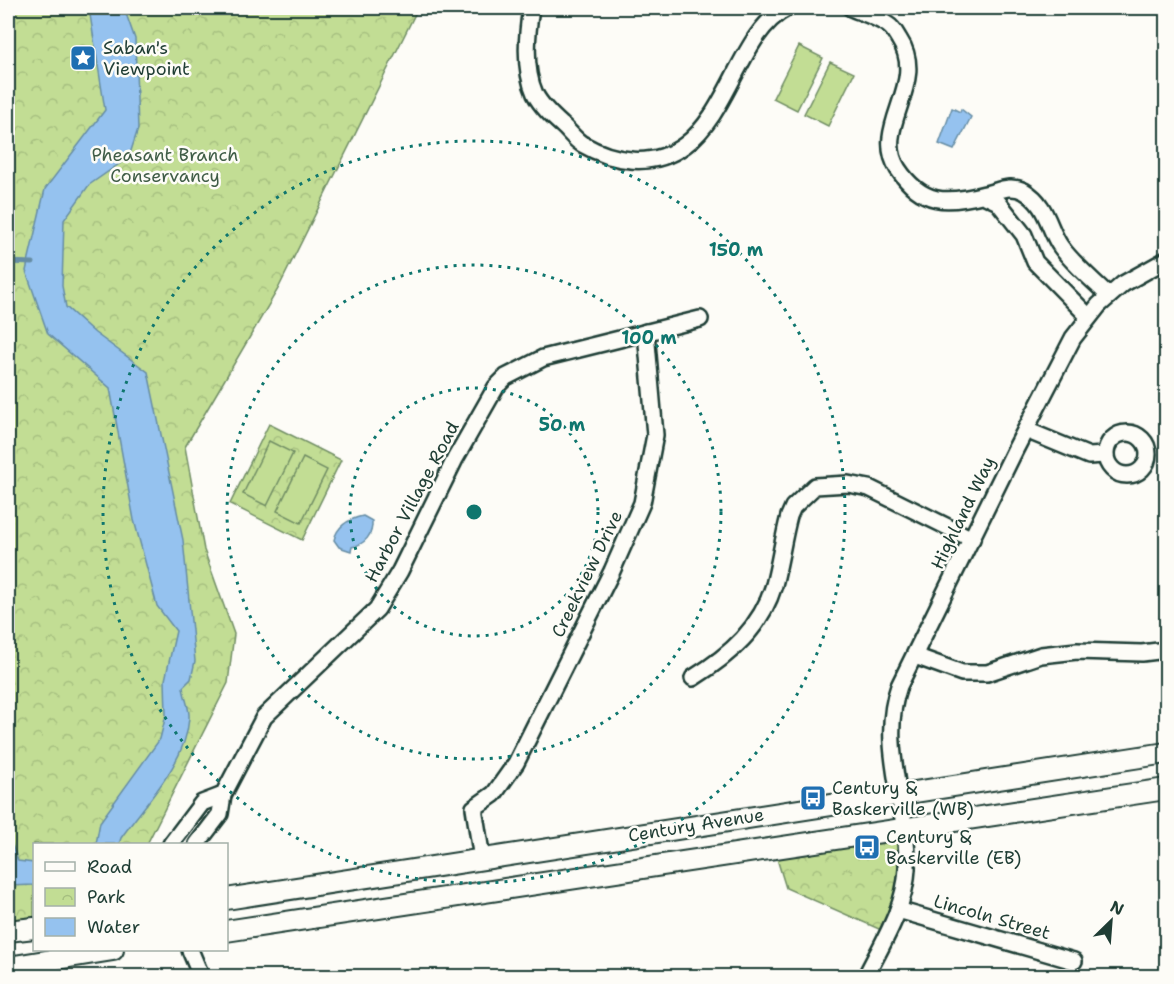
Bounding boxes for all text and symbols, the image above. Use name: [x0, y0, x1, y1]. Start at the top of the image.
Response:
place label: Saban's Viewpoint: [103, 36, 190, 81]
place icon: Saban's Viewpoint: [68, 43, 98, 73]
park label: Pheasant Branch Conservancy: [91, 143, 239, 188]
text: 150 m: [709, 238, 764, 262]
text: 100 m: [621, 326, 677, 350]
text: 50 m: [539, 413, 586, 437]
street label: Harbor Village Road: [359, 417, 465, 587]
street label: Highland Way: [925, 453, 1001, 573]
centre of rings: [464, 502, 484, 522]
street label: Creekview Drive: [546, 507, 628, 641]
place label: Century & Baskerville (WB): [832, 776, 974, 821]
bus stop icon: Century & Baskerville (WB): [798, 783, 828, 813]
street label: Century Avenue: [626, 802, 766, 848]
place label: Century & Baskerville (EB): [886, 825, 1021, 870]
bus stop icon: Century & Baskerville (EB): [852, 832, 882, 862]
legend: [33, 843, 228, 951]
text: Road: [87, 855, 132, 879]
text: Park: [87, 885, 126, 909]
street label: Lincoln Street: [931, 889, 1053, 945]
north arrow: [1081, 891, 1141, 951]
text: N: [1107, 896, 1127, 920]
text: Water: [87, 915, 140, 939]

